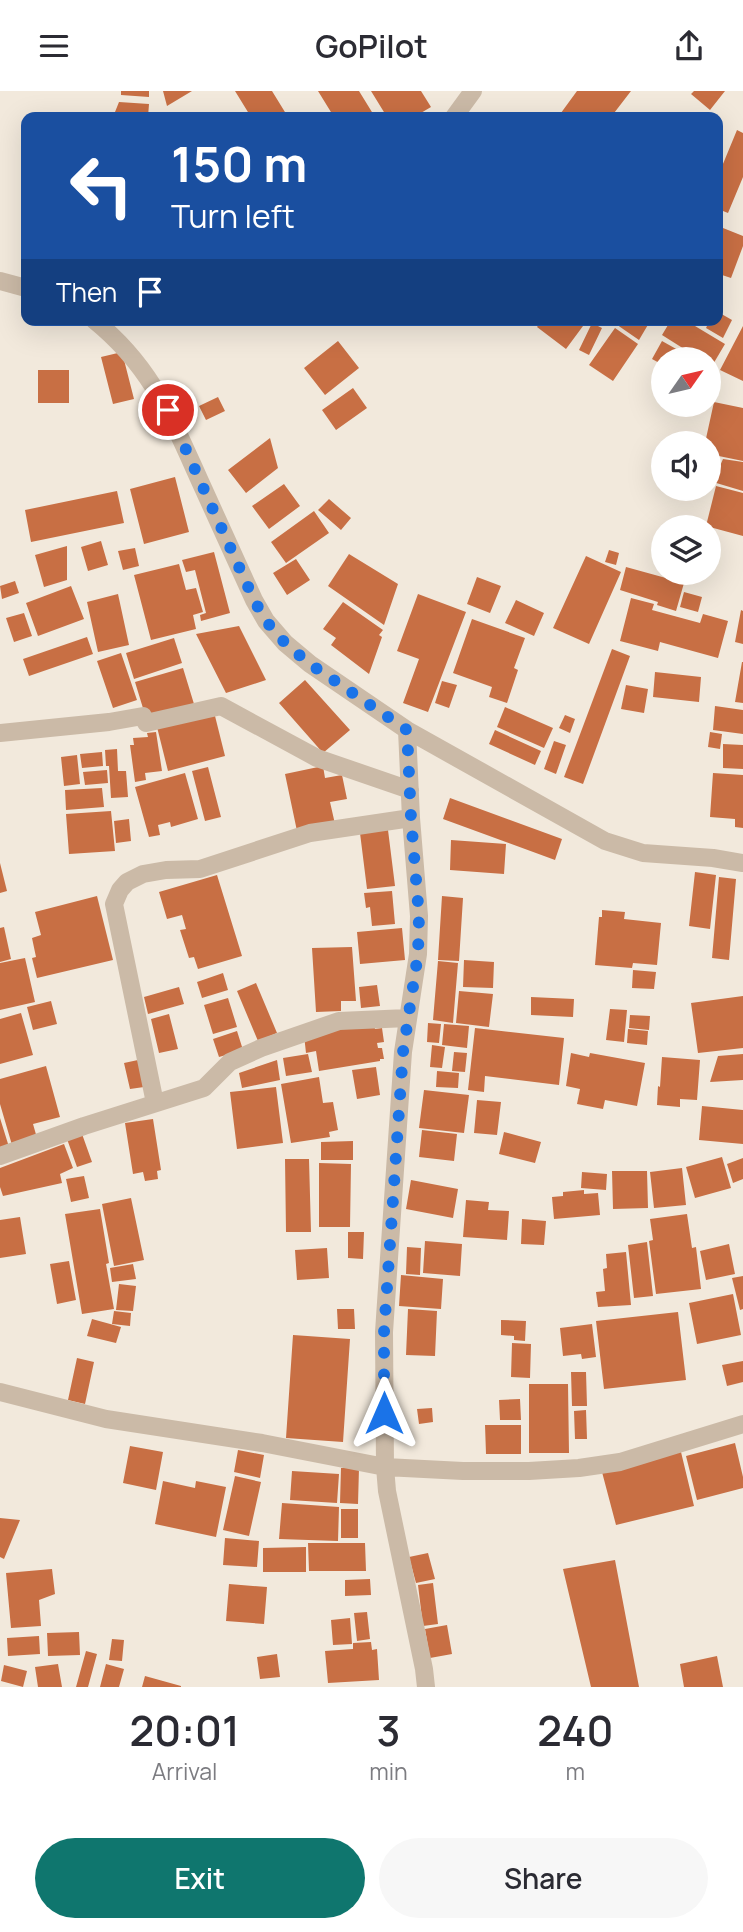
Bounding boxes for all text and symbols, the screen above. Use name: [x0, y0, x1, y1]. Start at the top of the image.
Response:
text: GoPilot: [315, 24, 428, 68]
icon: menu: [35, 27, 73, 65]
icon: share: [670, 27, 708, 65]
text: 150 m: [171, 130, 307, 197]
icon: left: [56, 140, 147, 231]
text: Turn left: [171, 194, 295, 238]
icon: arrive: [131, 273, 169, 311]
text: Then: [56, 274, 117, 310]
north arrow: [651, 347, 721, 417]
map controls: [651, 347, 721, 585]
pin: [138, 380, 198, 440]
icon: arrive: [149, 391, 187, 429]
button: sound: [651, 431, 721, 501]
button: layers: [651, 515, 721, 585]
position arrow: [347, 1376, 421, 1450]
text: 20:01: [130, 1701, 240, 1759]
text: 3: [376, 1701, 401, 1759]
text: 240: [537, 1701, 613, 1759]
text: Arrival: [152, 1755, 217, 1787]
text: min: [369, 1755, 408, 1787]
text: m: [566, 1755, 585, 1787]
button: Exit: [35, 1838, 365, 1918]
button: Share: [379, 1838, 708, 1918]

